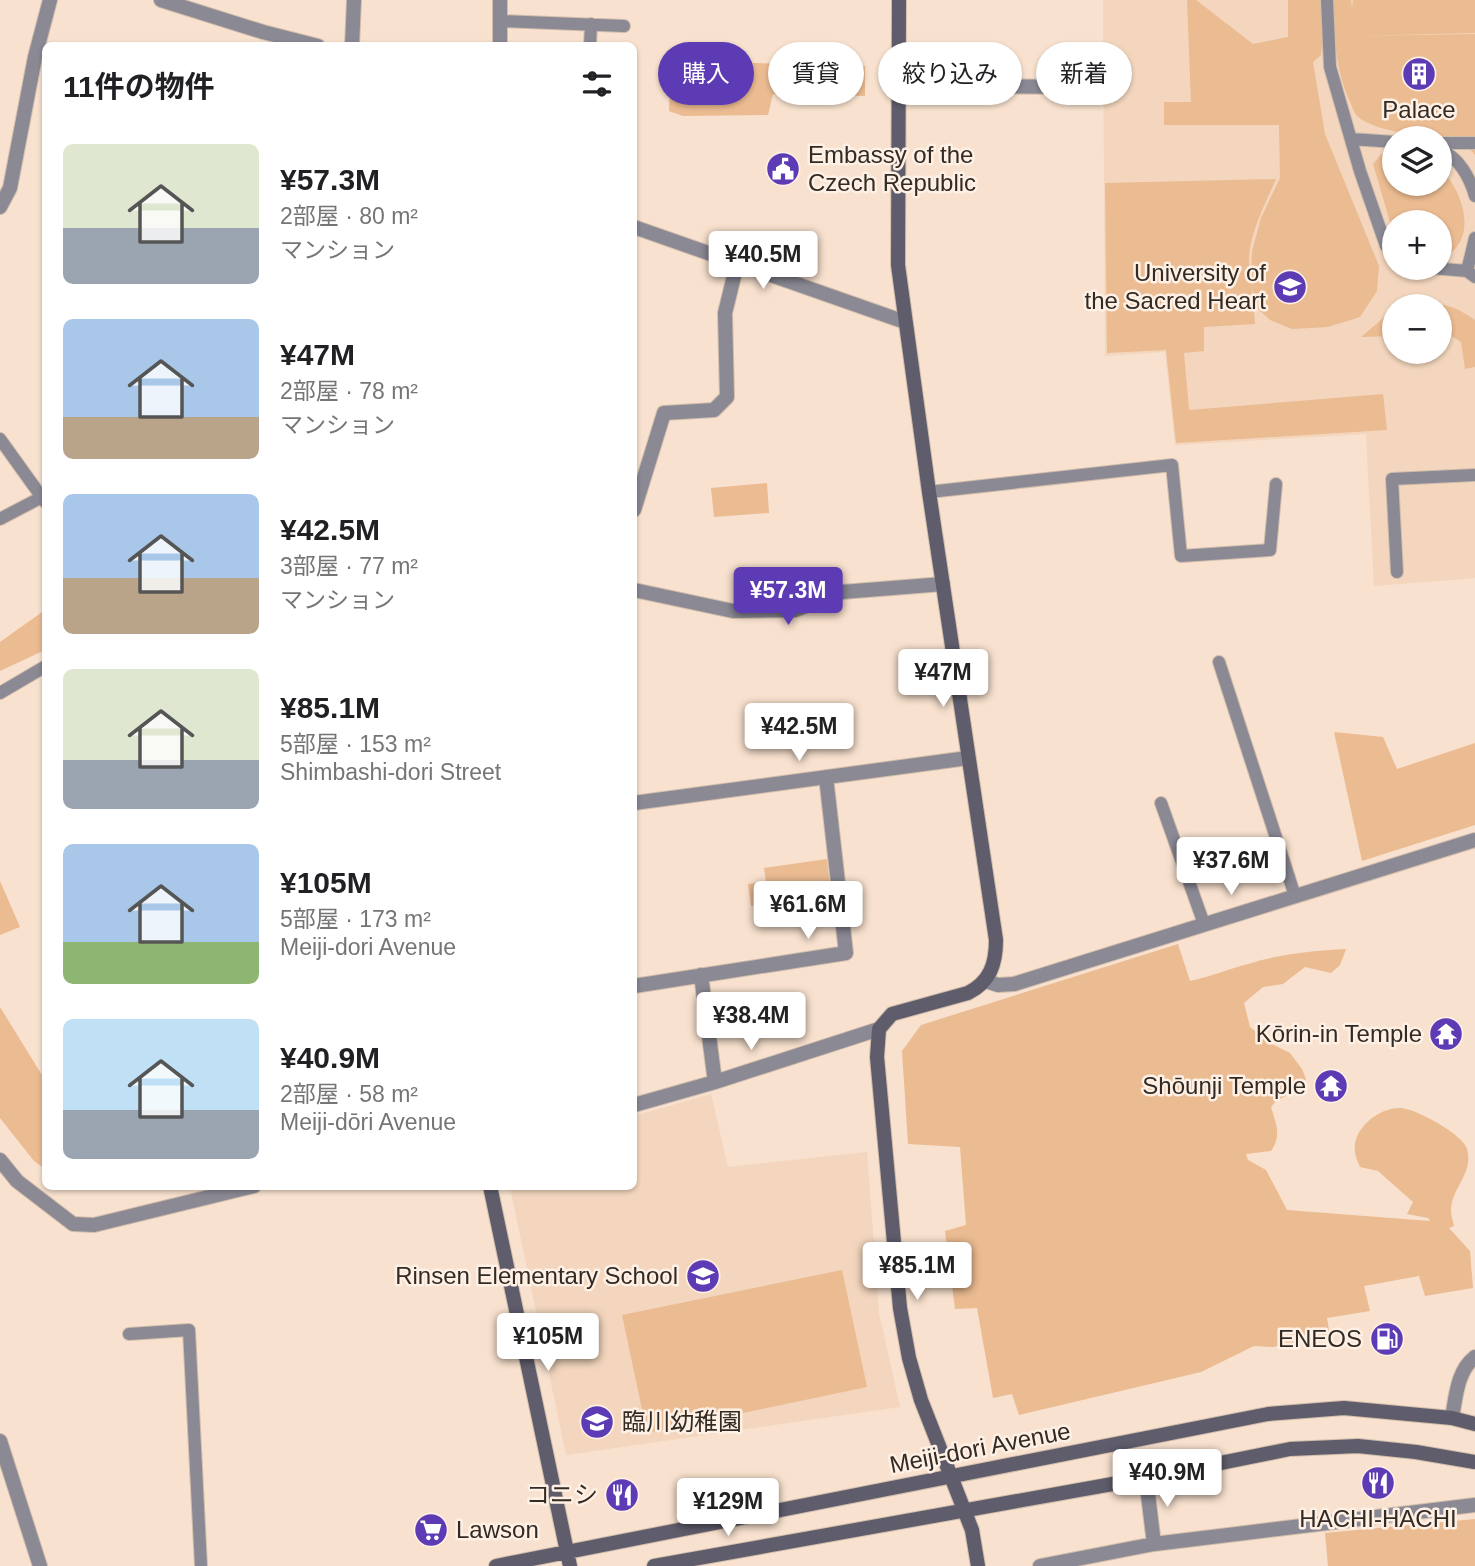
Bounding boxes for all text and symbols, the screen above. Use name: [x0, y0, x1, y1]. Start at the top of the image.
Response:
chip: 購入: [658, 42, 754, 105]
chip: 賃貸: [768, 42, 864, 105]
chip: 絞り込み: [878, 42, 1022, 105]
chip: 新着: [1036, 42, 1132, 105]
building icon: Palace: [1400, 55, 1438, 93]
icon: filters: [578, 65, 616, 103]
text: 11件の物件: [63, 70, 215, 103]
place label: Palace: [1382, 96, 1456, 123]
map controls: [1382, 126, 1452, 364]
button: layers: [1382, 126, 1452, 196]
place label: Embassy of the Czech Republic: [808, 141, 976, 196]
public building icon: Embassy of the Czech Republic: [764, 150, 802, 188]
text: ¥57.3M: [280, 163, 380, 196]
icon: home: [119, 172, 203, 256]
text: 2部屋 · 80 m²: [280, 203, 418, 229]
button: +: [1382, 210, 1452, 280]
pin: ¥40.5M: [706, 232, 820, 291]
text: マンション: [280, 237, 395, 263]
text: ¥40.5M: [725, 241, 801, 267]
place label: University of the Sacred Heart: [1085, 259, 1266, 314]
school or university icon: University of the Sacred Heart: [1271, 268, 1309, 306]
button: −: [1382, 294, 1452, 364]
text: ¥47M: [280, 338, 355, 371]
icon: home: [119, 347, 203, 431]
text: 2部屋 · 78 m²: [280, 378, 418, 404]
text: マンション: [280, 412, 395, 438]
text: ¥42.5M: [280, 513, 380, 546]
icon: home: [119, 522, 203, 606]
text: 3部屋 · 77 m²: [280, 553, 418, 579]
pin: ¥57.3M: [731, 568, 845, 627]
text: ¥57.3M: [750, 577, 826, 603]
text: マンション: [280, 587, 395, 613]
pin: ¥47M: [902, 650, 984, 709]
text: ¥47M: [914, 659, 972, 685]
text: ¥85.1M: [280, 691, 380, 724]
icon: home: [119, 697, 203, 781]
pin: ¥42.5M: [742, 704, 856, 763]
text: ¥42.5M: [761, 713, 837, 739]
text: 5部屋 · 153 m²: [280, 731, 431, 757]
text: Shimbashi-dori Street: [280, 759, 501, 785]
pin: ¥37.6M: [1174, 838, 1288, 897]
text: ¥37.6M: [1193, 847, 1269, 873]
text: ¥105M: [280, 866, 372, 899]
icon: home: [119, 872, 203, 956]
pin: ¥61.6M: [751, 881, 865, 941]
text: ¥61.6M: [770, 891, 846, 917]
text: 5部屋 · 173 m²: [280, 906, 431, 932]
text: Meiji-dori Avenue: [280, 934, 456, 960]
pin: ¥38.4M: [694, 992, 808, 1052]
text: ¥38.4M: [713, 1002, 789, 1028]
temple icon: Kōrin-in Temple: [1427, 1015, 1465, 1053]
place label: Kōrin-in Temple: [1256, 1020, 1422, 1047]
text: ¥40.9M: [280, 1041, 380, 1074]
icon: home: [119, 1047, 203, 1131]
temple icon: Shōunji Temple: [1312, 1067, 1350, 1105]
place label: Shōunji Temple: [1142, 1072, 1306, 1099]
text: 2部屋 · 58 m²: [280, 1081, 418, 1107]
text: Meiji-dōri Avenue: [280, 1109, 456, 1135]
pin: ¥85.1M: [860, 1242, 974, 1302]
text: ¥85.1M: [879, 1252, 955, 1278]
school or university icon: Rinsen Elementary School: [684, 1257, 722, 1295]
place label: Rinsen Elementary School: [395, 1262, 678, 1289]
pin: ¥105M: [499, 1314, 597, 1373]
fuel station icon: ENEOS: [1368, 1320, 1406, 1358]
text: ¥105M: [513, 1323, 583, 1349]
place label: ENEOS: [1278, 1325, 1362, 1352]
school or university icon: 臨川幼稚園: [578, 1403, 616, 1441]
place label: 臨川幼稚園: [622, 1408, 742, 1435]
street label: Meiji-dori Avenue: [887, 1417, 1073, 1478]
pin: ¥40.9M: [1110, 1450, 1224, 1509]
text: ¥40.9M: [1129, 1459, 1205, 1485]
restaurant icon: HACHI-HACHI: [1359, 1464, 1397, 1502]
restaurant icon: コニシ: [603, 1476, 641, 1514]
pin: ¥129M: [679, 1478, 777, 1538]
place label: コニシ: [526, 1481, 598, 1508]
text: ¥129M: [693, 1488, 763, 1514]
place label: HACHI-HACHI: [1299, 1505, 1457, 1532]
supermarket icon: Lawson: [412, 1511, 450, 1549]
place label: Lawson: [456, 1516, 539, 1543]

